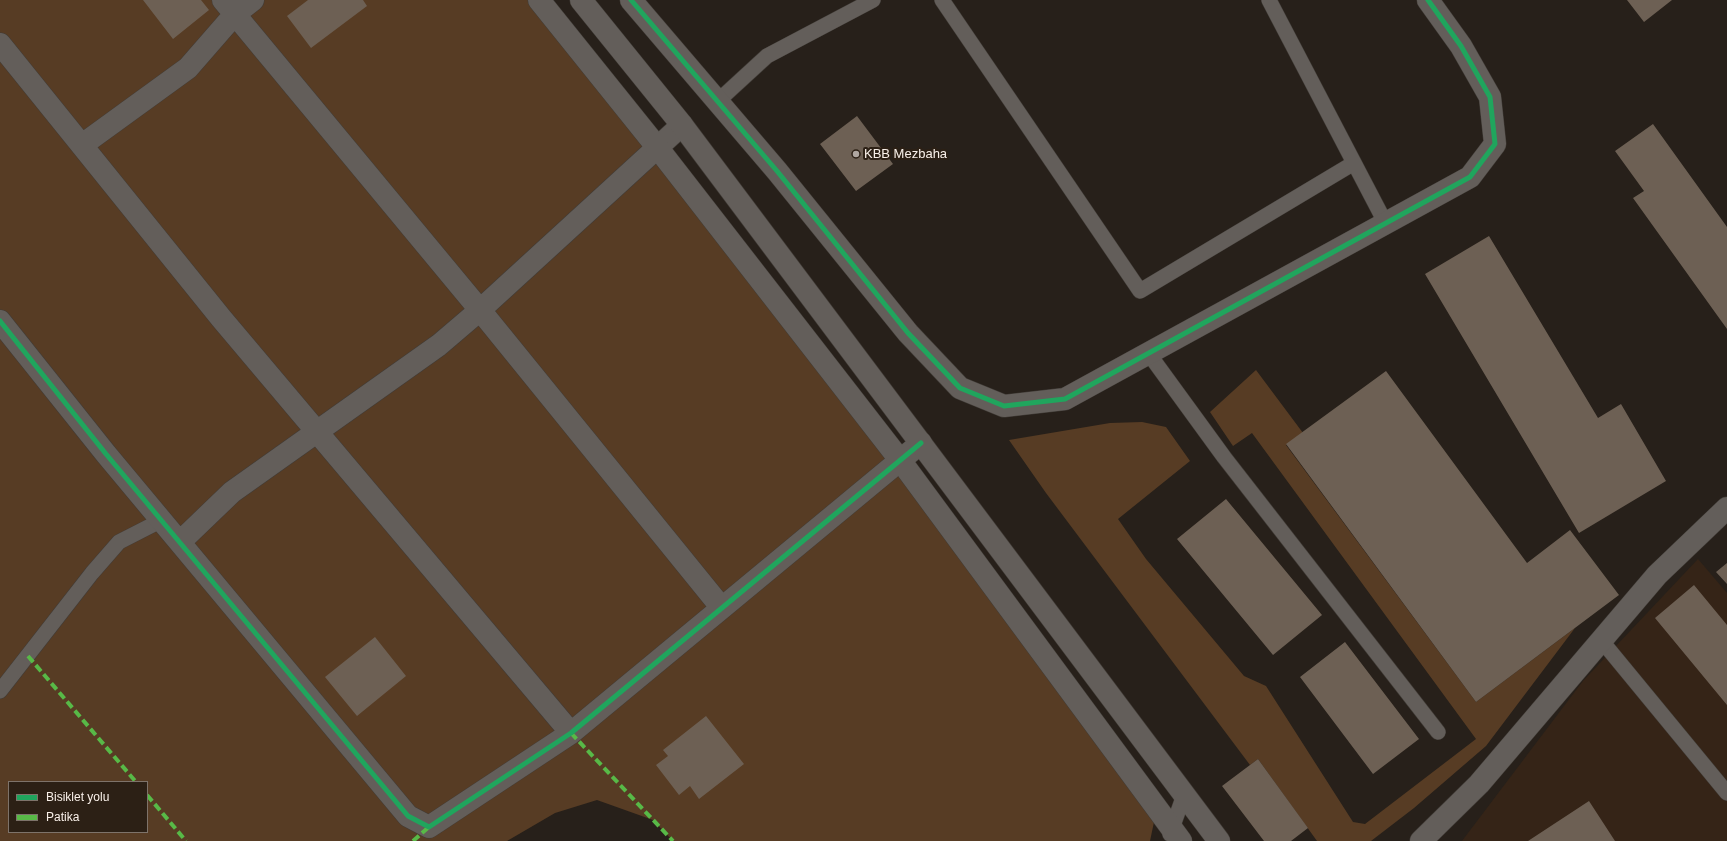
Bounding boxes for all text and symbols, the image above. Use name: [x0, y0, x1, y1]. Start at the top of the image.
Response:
place label: KBB Mezbaha: [864, 146, 947, 162]
marker: KBB Mezbaha: [851, 149, 861, 159]
legend: [8, 781, 148, 833]
text: Bisiklet yolu: [46, 790, 109, 804]
text: Patika: [46, 810, 79, 824]

